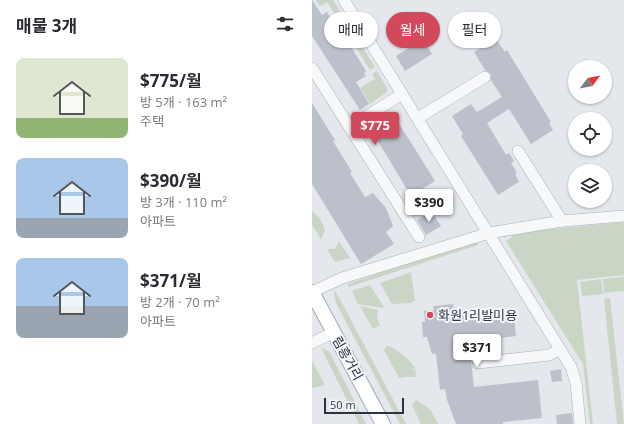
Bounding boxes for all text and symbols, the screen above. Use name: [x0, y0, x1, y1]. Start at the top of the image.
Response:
chip: 매매: [324, 12, 378, 48]
chip: 월세: [386, 12, 440, 48]
chip: 필터: [448, 12, 501, 48]
icon: filters: [274, 13, 296, 35]
text: 매물 3개: [16, 14, 77, 37]
north arrow: [568, 60, 612, 104]
map controls: [568, 60, 612, 208]
text: $775/월: [140, 69, 202, 92]
icon: home: [48, 74, 96, 122]
text: 방 5개 · 163 m²: [140, 93, 227, 111]
text: 주택: [140, 112, 164, 130]
pin: $775: [351, 112, 399, 146]
button: locate: [568, 112, 612, 156]
text: $775: [360, 116, 390, 134]
button: layers: [568, 164, 612, 208]
text: $390/월: [140, 169, 202, 192]
icon: home: [48, 174, 96, 222]
pin: $390: [405, 189, 453, 223]
text: 방 3개 · 110 m²: [140, 193, 227, 211]
text: $390: [414, 193, 444, 211]
text: 아파트: [140, 212, 176, 230]
text: $371/월: [140, 269, 202, 292]
icon: home: [48, 274, 96, 322]
text: 방 2개 · 70 m²: [140, 293, 220, 311]
place label: 화원1리발미용: [438, 306, 517, 324]
marker: 화원1리발미용: [425, 310, 435, 320]
text: 아파트: [140, 312, 176, 330]
street label: 림흥거리: [329, 333, 367, 383]
pin: $371: [453, 334, 501, 368]
text: $371: [462, 338, 492, 356]
scale bar: [324, 396, 404, 415]
text: 50 m: [330, 397, 356, 412]

